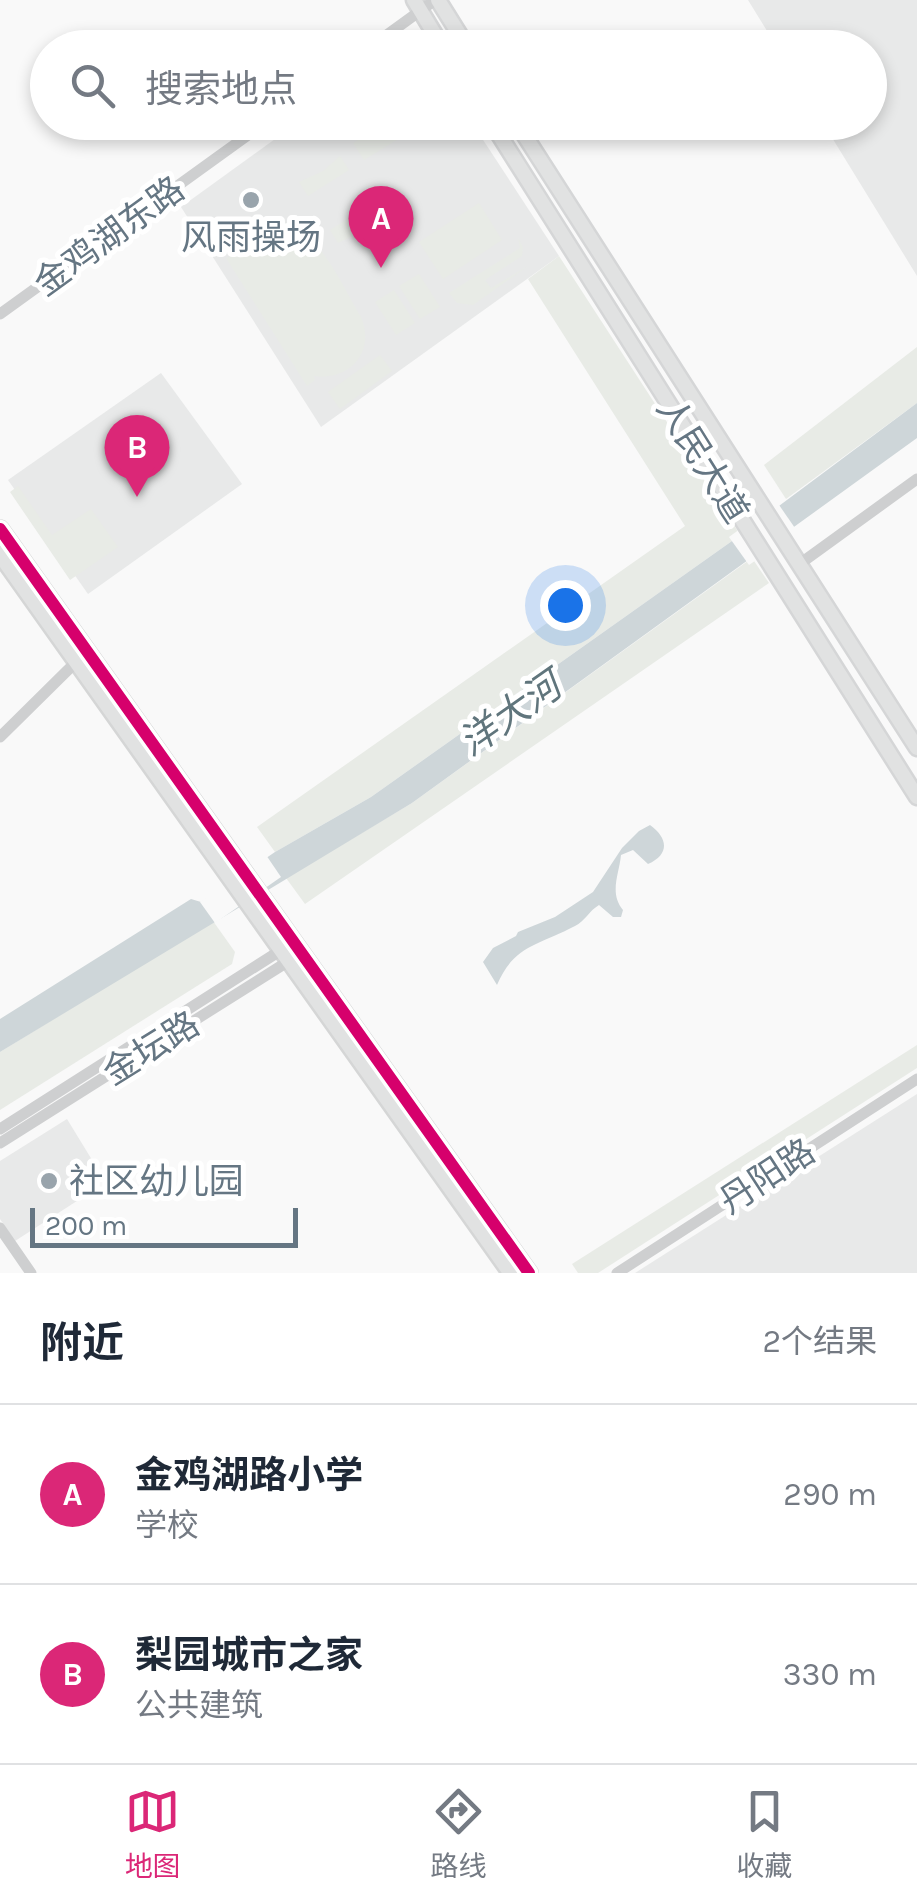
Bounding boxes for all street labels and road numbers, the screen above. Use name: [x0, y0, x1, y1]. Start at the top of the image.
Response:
street label: 金鸡湖东路: [26, 168, 192, 304]
street label: 人民大道: [648, 390, 757, 530]
street label: 金坛路: [96, 1003, 207, 1094]
street label: 丹阳路: [712, 1131, 822, 1222]

